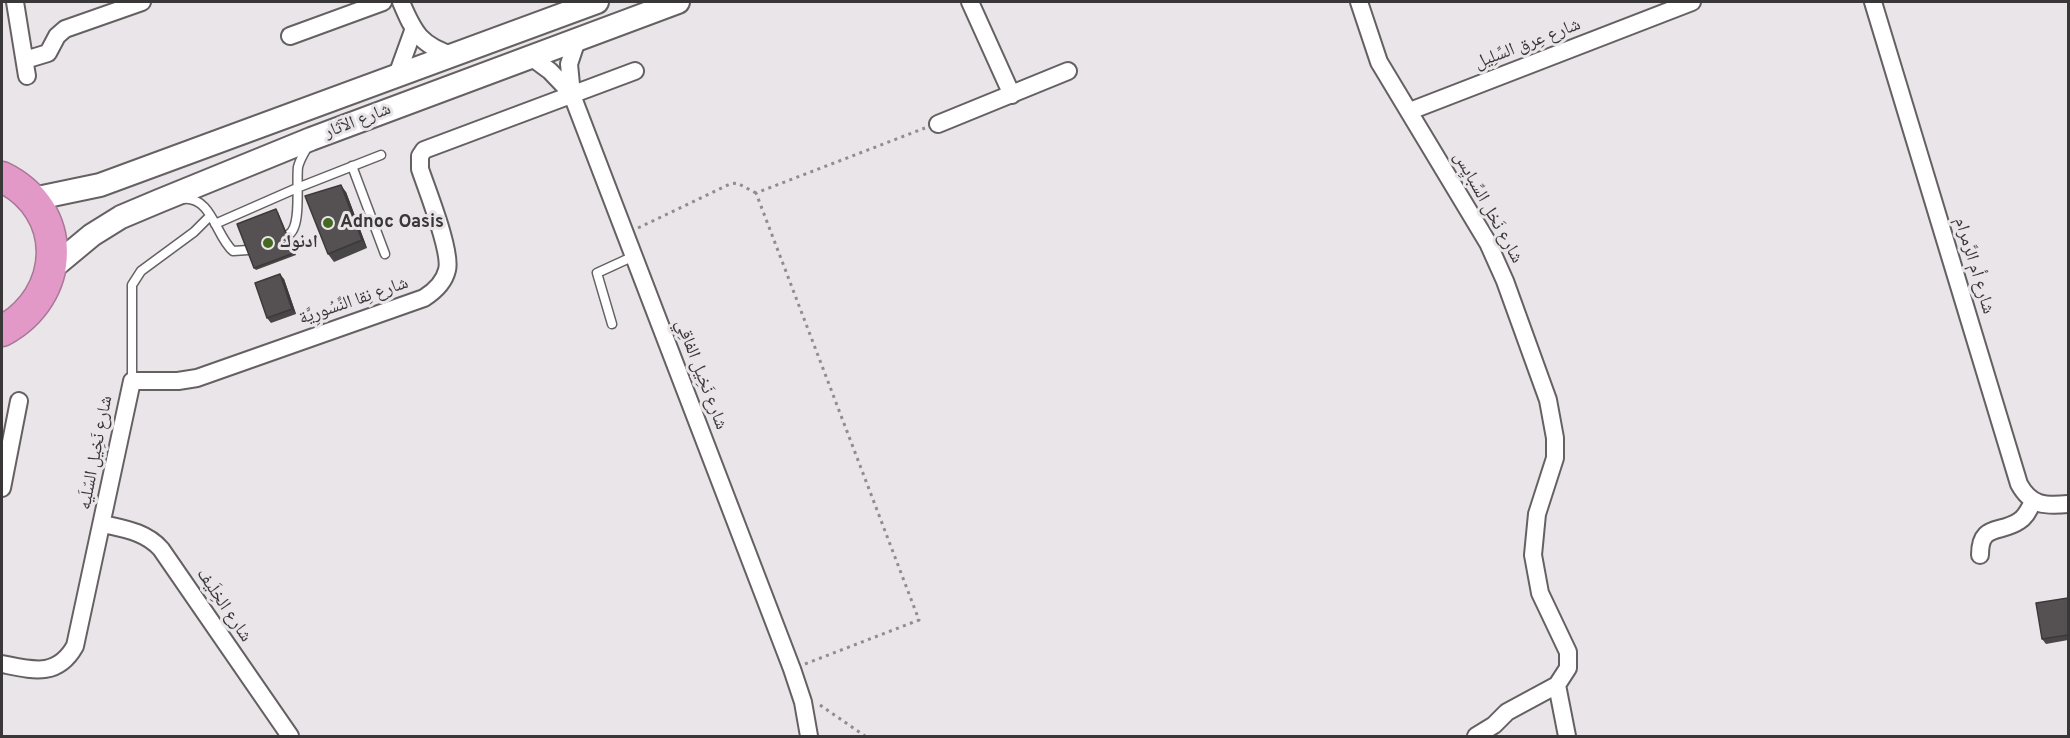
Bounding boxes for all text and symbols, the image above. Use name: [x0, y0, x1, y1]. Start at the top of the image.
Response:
street label: شارع عِرق السِّلِيل: [1472, 15, 1584, 75]
street label: شارع الآثار: [322, 99, 394, 145]
street label: شارع نَخل السِّبايِس: [1447, 148, 1527, 268]
place label: Adnoc Oasis: [340, 212, 444, 234]
street label: شارع أم الرَّمرام: [1948, 215, 1998, 317]
marker: Adnoc Oasis: [321, 216, 335, 230]
place label: ادنوك: [280, 232, 318, 254]
marker: ادنوك: [261, 236, 275, 250]
street label: شارع نِقا النِّسُورِيَّة: [297, 273, 411, 331]
street label: شارع نَخِيل الفاقِي: [669, 317, 731, 433]
street label: شارع نَخِيل السّلَيه: [75, 394, 119, 512]
street label: شارع الخِلَيف: [191, 565, 255, 647]

